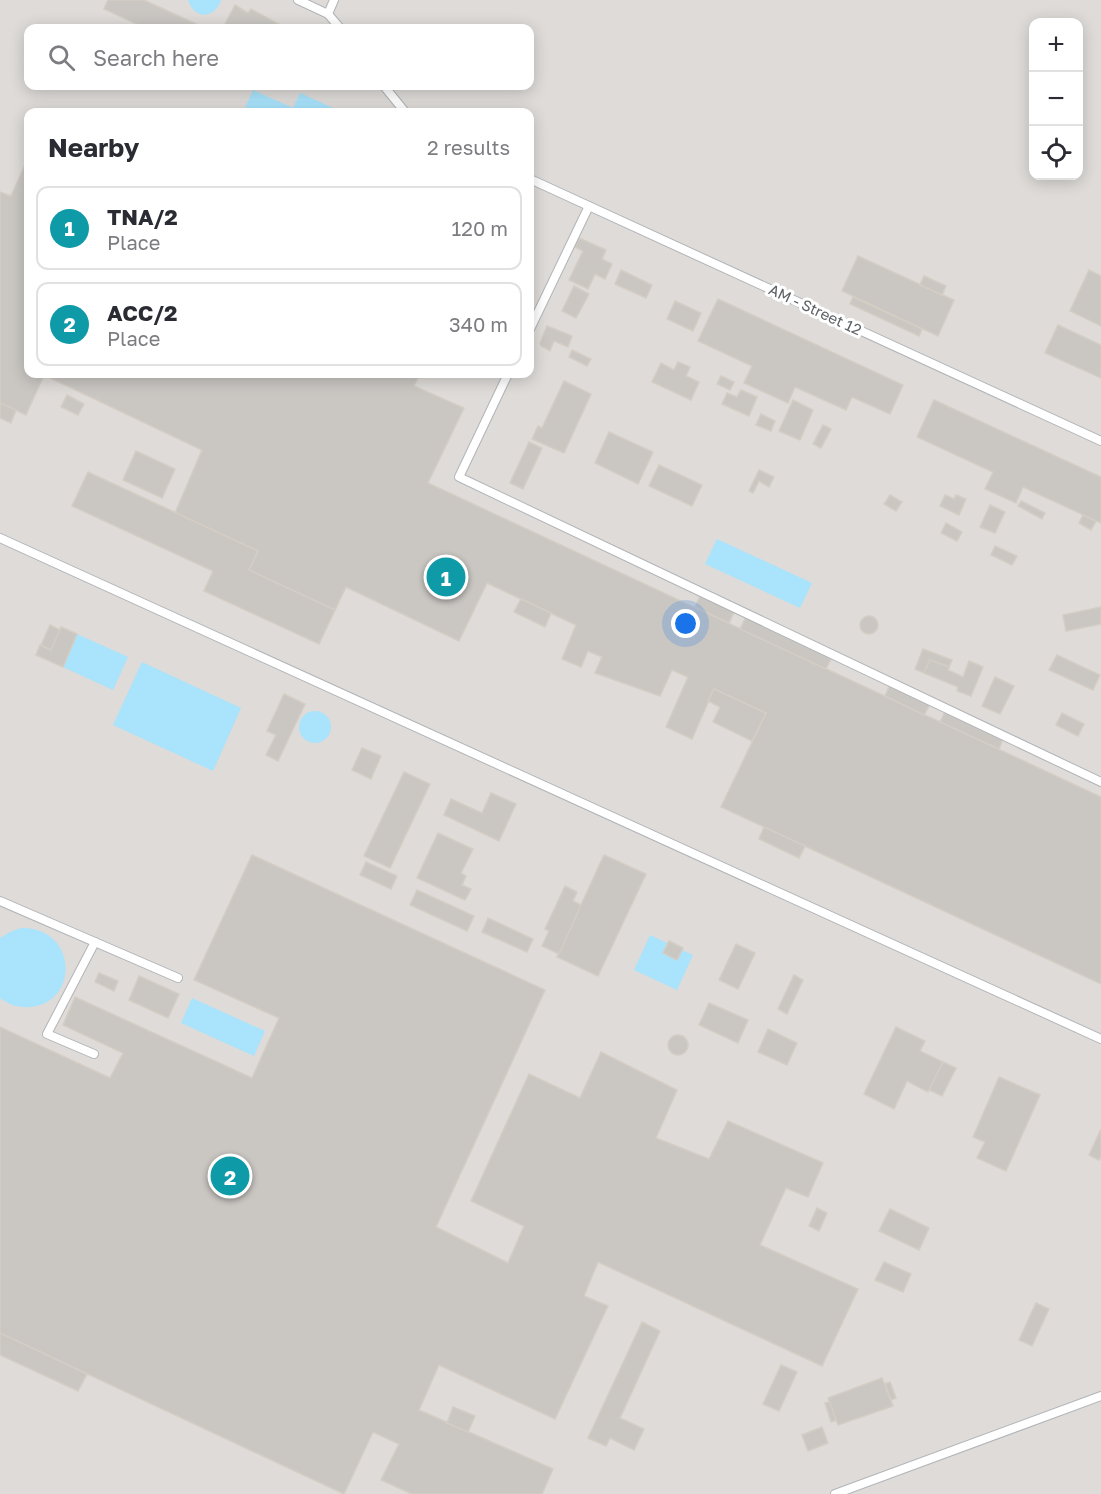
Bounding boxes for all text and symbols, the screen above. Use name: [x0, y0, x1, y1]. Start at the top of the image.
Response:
map controls: [1029, 18, 1083, 180]
button: +: [1029, 18, 1083, 72]
search box: [24, 24, 534, 90]
icon: search: [45, 41, 78, 74]
text: Search here: [93, 44, 219, 71]
button: −: [1029, 72, 1083, 126]
button: locate: [1029, 126, 1083, 180]
text: Nearby: [48, 132, 139, 163]
text: 2 results: [427, 135, 510, 159]
text: TNA/2: [107, 203, 178, 230]
text: 1: [64, 216, 75, 240]
text: 120 m: [452, 216, 508, 240]
text: Place: [107, 230, 160, 254]
street label: AM - Street 12: [766, 280, 865, 338]
text: ACC/2: [107, 299, 177, 326]
text: 2: [63, 312, 76, 336]
text: 340 m: [449, 312, 508, 336]
text: Place: [107, 326, 160, 350]
pin: 1: [426, 554, 466, 600]
your location: [671, 609, 700, 638]
pin: 2: [210, 1154, 250, 1198]

